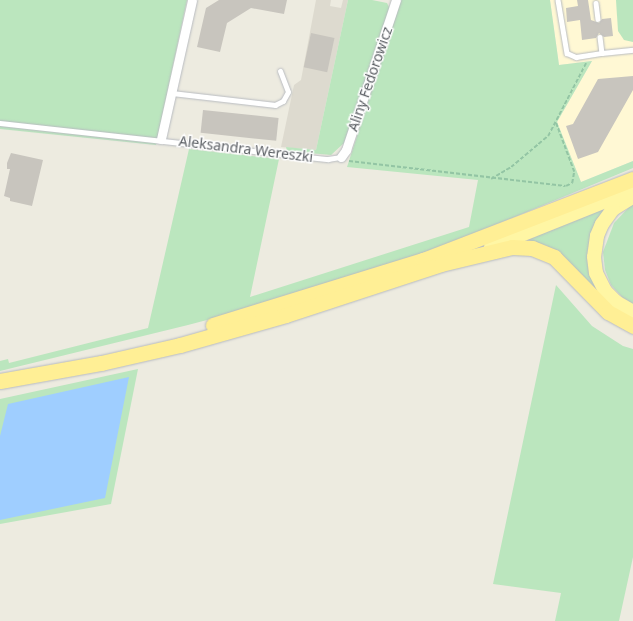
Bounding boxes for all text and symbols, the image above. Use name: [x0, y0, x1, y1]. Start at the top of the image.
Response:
street label: Aliny Fedorowicz: [344, 25, 396, 133]
street label: Aleksandra Wereszki: [178, 132, 314, 166]

